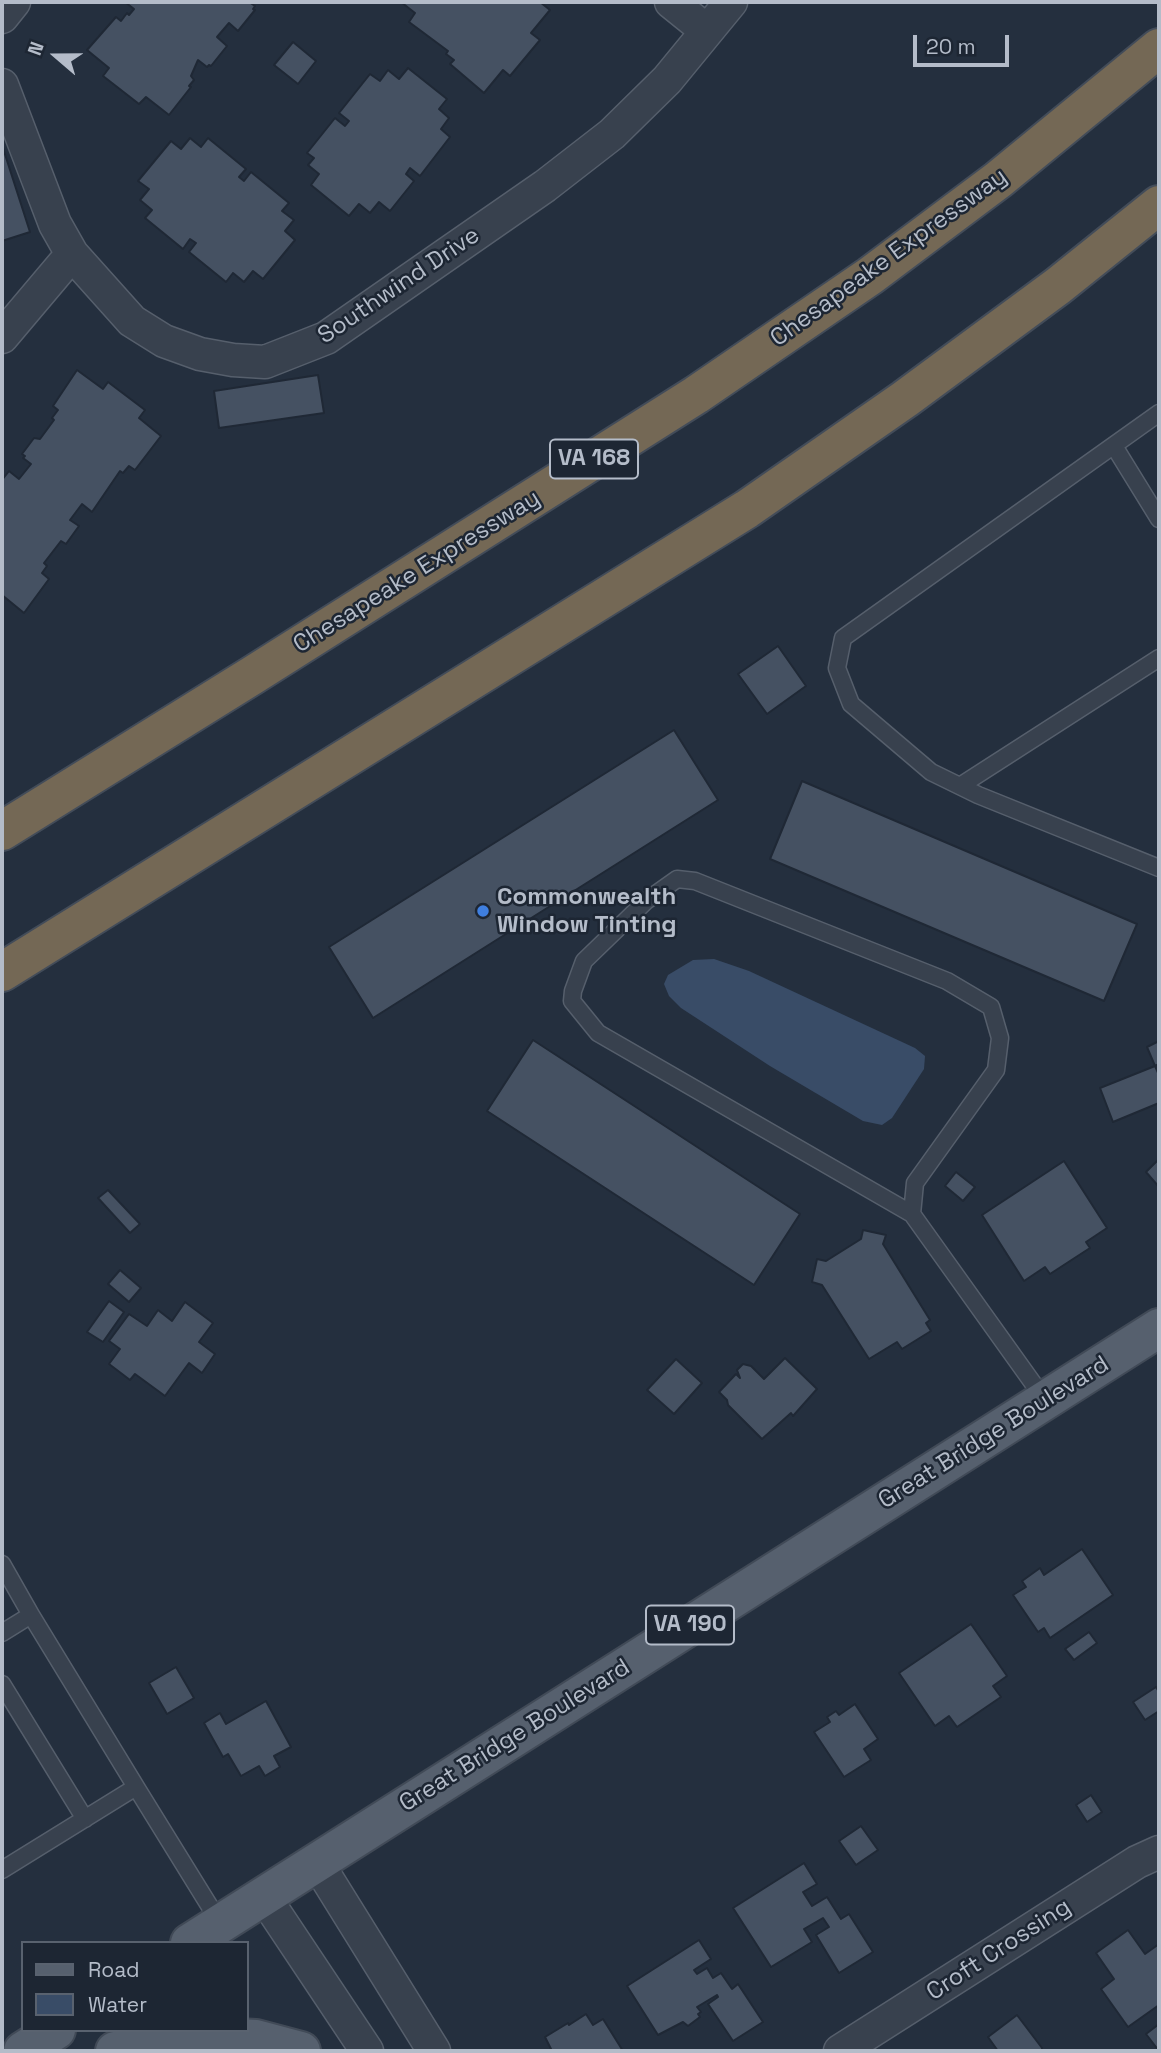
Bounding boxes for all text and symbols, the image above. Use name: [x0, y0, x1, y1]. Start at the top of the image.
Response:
north arrow: [21, 21, 91, 91]
scale bar: [916, 21, 1012, 65]
text: 20 m: [926, 33, 976, 60]
text: N: [22, 38, 50, 59]
street label: Chesapeake Expressway: [765, 163, 1013, 353]
street label: Southwind Drive: [313, 221, 485, 351]
road number: VA 168: [550, 440, 638, 478]
street label: Chesapeake Expressway: [288, 484, 546, 660]
place label: Commonwealth Window Tinting: [497, 883, 677, 939]
marker: Commonwealth Window Tinting: [475, 903, 491, 919]
street label: Great Bridge Boulevard: [873, 1350, 1115, 1516]
road number: VA 190: [646, 1606, 734, 1644]
street label: Great Bridge Boulevard: [394, 1653, 636, 1819]
street label: Croft Crossing: [922, 1893, 1076, 2007]
legend: [21, 1941, 248, 2032]
text: Road: [88, 1956, 140, 1983]
text: Water: [88, 1991, 147, 2018]

